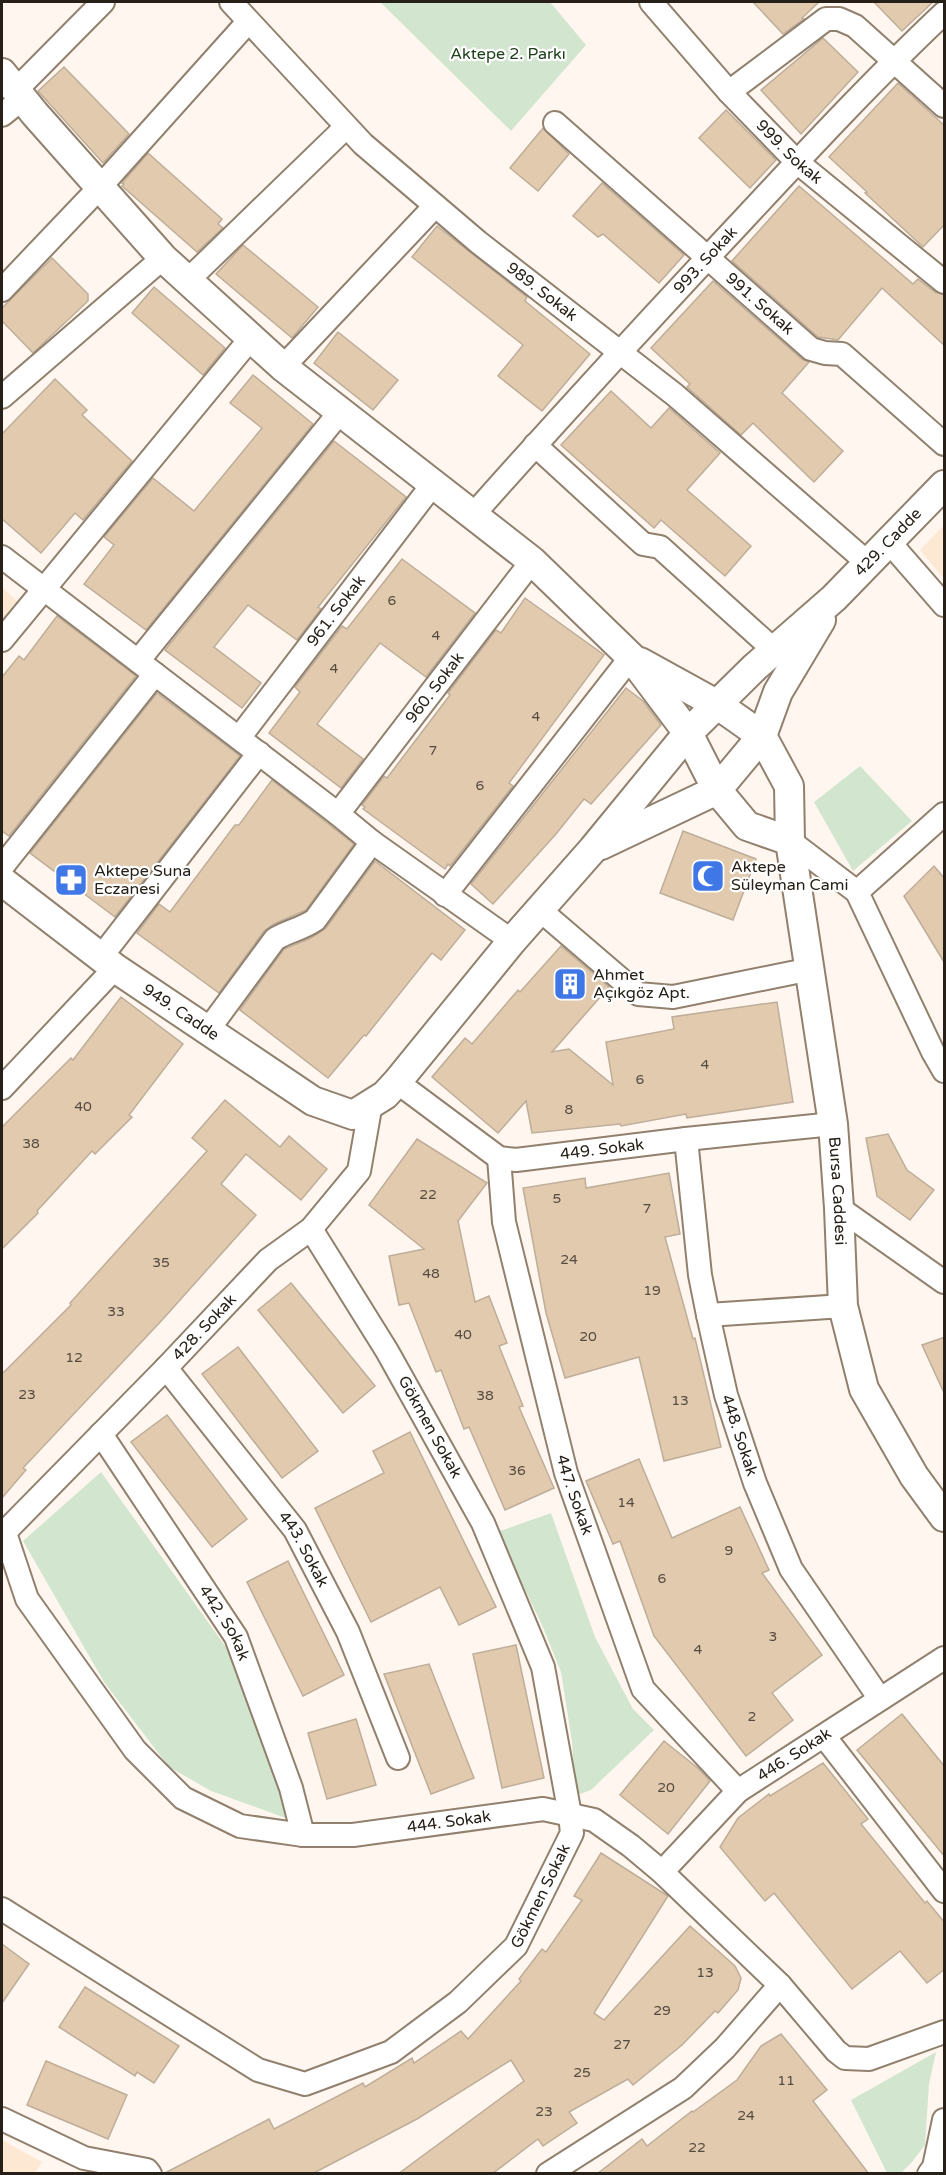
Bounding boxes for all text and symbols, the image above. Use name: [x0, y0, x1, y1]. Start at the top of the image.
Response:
park label: Aktepe 2. Parkı: [450, 44, 566, 64]
street label: 999. Sokak: [752, 116, 826, 189]
street label: 993. Sokak: [669, 222, 742, 298]
street label: 989. Sokak: [503, 258, 582, 326]
street label: 991. Sokak: [721, 268, 798, 339]
street label: 429. Cadde: [850, 504, 926, 581]
street label: 961. Sokak: [303, 571, 370, 650]
house number: 6: [388, 592, 397, 609]
house number: 4: [432, 627, 441, 644]
street label: 960. Sokak: [401, 648, 469, 727]
house number: 4: [330, 660, 339, 677]
house number: 4: [532, 708, 541, 725]
house number: 7: [429, 742, 437, 759]
house number: 6: [476, 777, 485, 794]
place label: Aktepe Süleyman Cami: [731, 857, 848, 895]
mosque icon: Aktepe Süleyman Cami: [690, 858, 726, 894]
place label: Aktepe Suna Eczanesi: [94, 861, 191, 899]
pharmacy icon: Aktepe Suna Eczanesi: [53, 862, 89, 898]
place label: Ahmet Açıkgöz Apt.: [593, 965, 690, 1003]
building icon: Ahmet Açıkgöz Apt.: [552, 966, 588, 1002]
street label: 949. Cadde: [139, 979, 223, 1045]
house number: 4: [701, 1056, 710, 1073]
house number: 6: [636, 1071, 645, 1088]
house number: 40: [74, 1098, 92, 1115]
house number: 8: [565, 1101, 574, 1118]
street label: 449. Sokak: [559, 1134, 645, 1164]
house number: 38: [22, 1135, 40, 1152]
street label: Bursa Caddesi: [824, 1136, 851, 1246]
house number: 22: [419, 1186, 437, 1203]
house number: 5: [553, 1190, 561, 1207]
house number: 7: [643, 1200, 651, 1217]
house number: 24: [560, 1251, 578, 1268]
house number: 35: [152, 1254, 170, 1271]
house number: 48: [422, 1265, 440, 1282]
house number: 19: [643, 1282, 661, 1299]
street label: 428. Sokak: [168, 1290, 241, 1365]
house number: 33: [107, 1303, 125, 1320]
house number: 40: [454, 1326, 472, 1343]
house number: 20: [579, 1328, 597, 1345]
house number: 12: [65, 1349, 83, 1366]
street label: Gökmen Sokak: [394, 1372, 467, 1482]
house number: 23: [18, 1386, 36, 1403]
house number: 38: [476, 1387, 494, 1404]
house number: 13: [671, 1392, 689, 1409]
street label: 448. Sokak: [717, 1392, 762, 1479]
street label: 447. Sokak: [552, 1453, 597, 1538]
house number: 36: [508, 1462, 526, 1479]
house number: 14: [617, 1494, 635, 1511]
street label: 443. Sokak: [274, 1507, 333, 1591]
house number: 9: [725, 1542, 733, 1559]
house number: 6: [658, 1570, 667, 1587]
street label: 442. Sokak: [194, 1582, 254, 1664]
house number: 3: [769, 1628, 777, 1645]
house number: 4: [694, 1641, 703, 1658]
house number: 2: [748, 1708, 756, 1725]
street label: 446. Sokak: [753, 1723, 835, 1786]
house number: 20: [657, 1779, 675, 1796]
street label: 444. Sokak: [406, 1806, 492, 1838]
street label: Gökmen Sokak: [506, 1840, 575, 1952]
house number: 13: [696, 1964, 714, 1981]
house number: 29: [653, 2002, 671, 2019]
house number: 27: [613, 2036, 631, 2053]
house number: 25: [573, 2064, 591, 2081]
house number: 11: [777, 2072, 795, 2089]
house number: 23: [535, 2103, 553, 2120]
house number: 24: [737, 2107, 755, 2124]
house number: 22: [688, 2139, 706, 2156]

